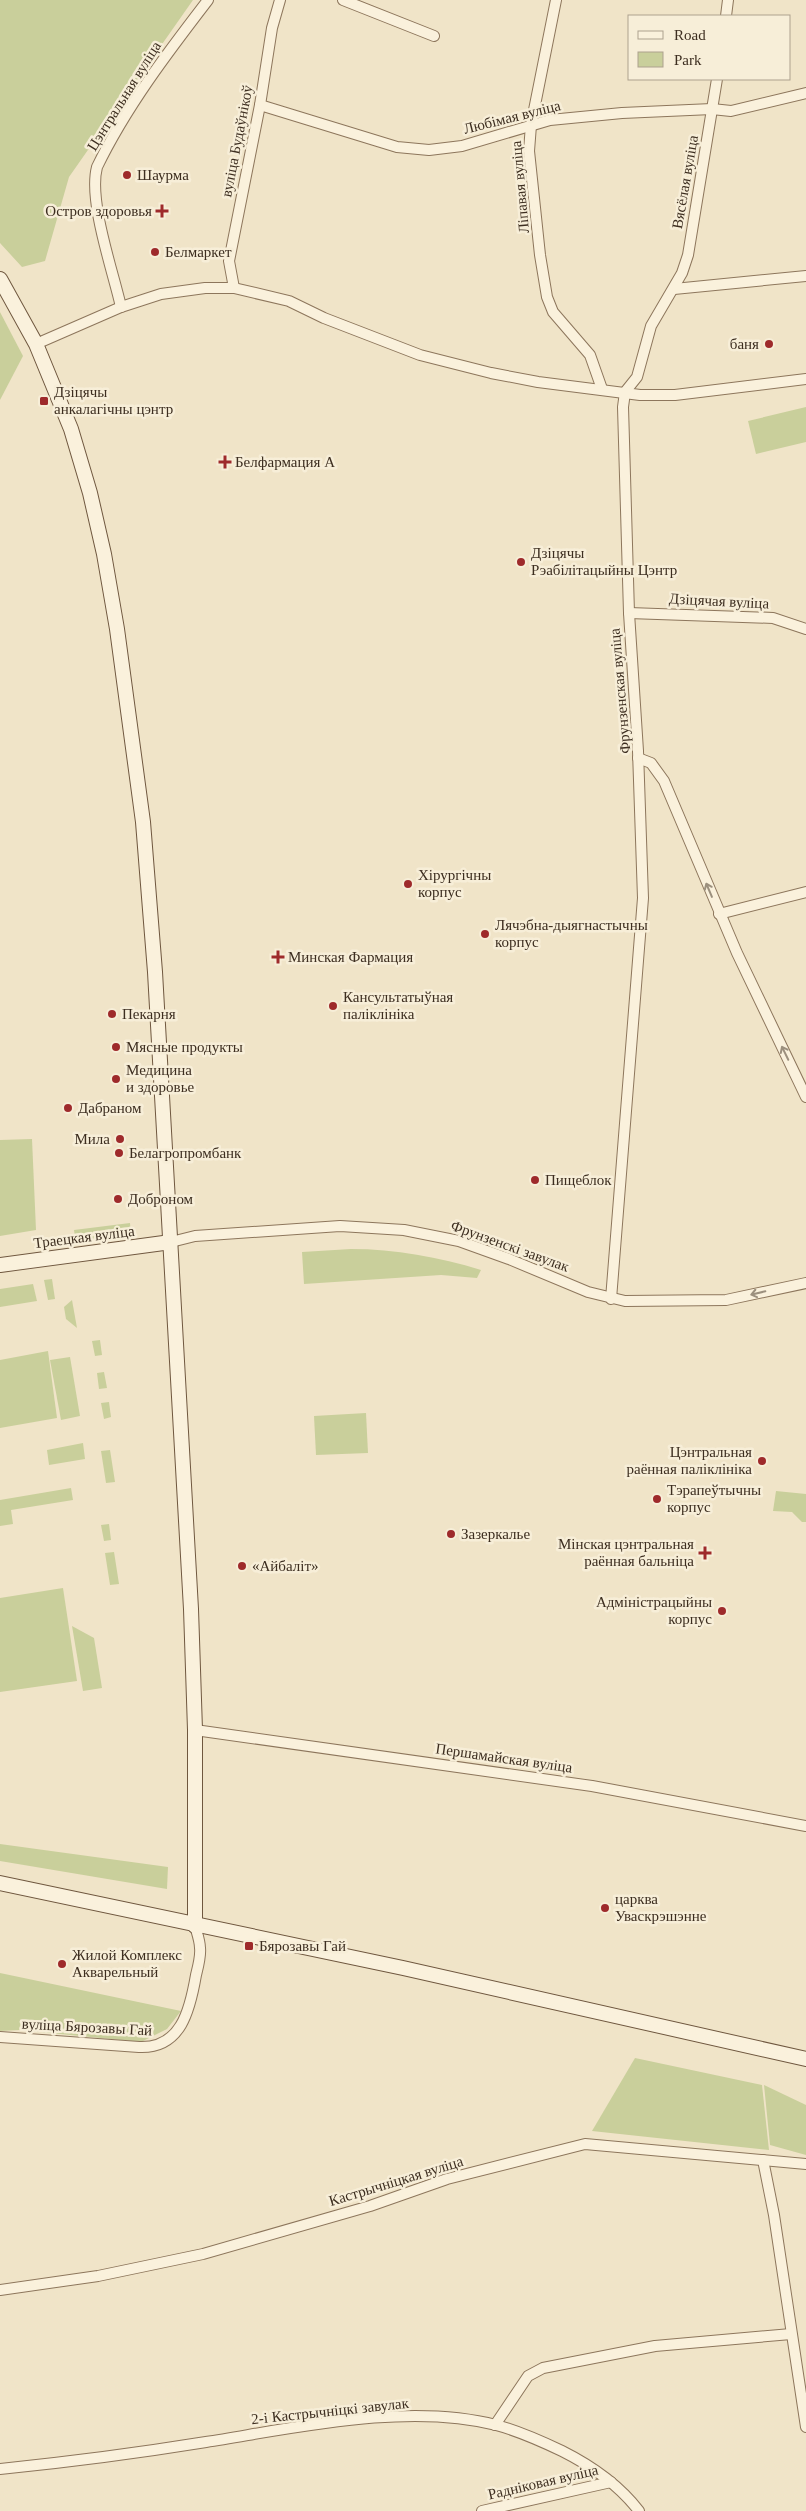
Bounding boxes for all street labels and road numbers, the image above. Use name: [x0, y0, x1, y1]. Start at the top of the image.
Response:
street label: Цэнтральная вуліца: [84, 38, 164, 154]
street label: вуліца Будаўнікоў: [218, 83, 256, 198]
street label: Любімая вуліца: [462, 97, 563, 137]
street label: Вясёлая вуліца: [669, 134, 701, 230]
street label: Ліпавая вуліца: [508, 140, 532, 234]
street label: Дзіцячая вуліца: [669, 590, 770, 612]
street label: Фрунзенская вуліца: [607, 627, 633, 754]
street label: Фрунзенскі завулак: [449, 1217, 572, 1275]
street label: Траецкая вуліца: [33, 1223, 136, 1251]
street label: Першамайская вуліца: [435, 1740, 574, 1776]
street label: вуліца Бярозавы Гай: [21, 2016, 153, 2038]
street label: Кастрычніцкая вуліца: [327, 2153, 465, 2209]
street label: 2-і Кастрычніцкі завулак: [250, 2395, 410, 2427]
street label: Радніковая вуліца: [486, 2461, 600, 2502]

